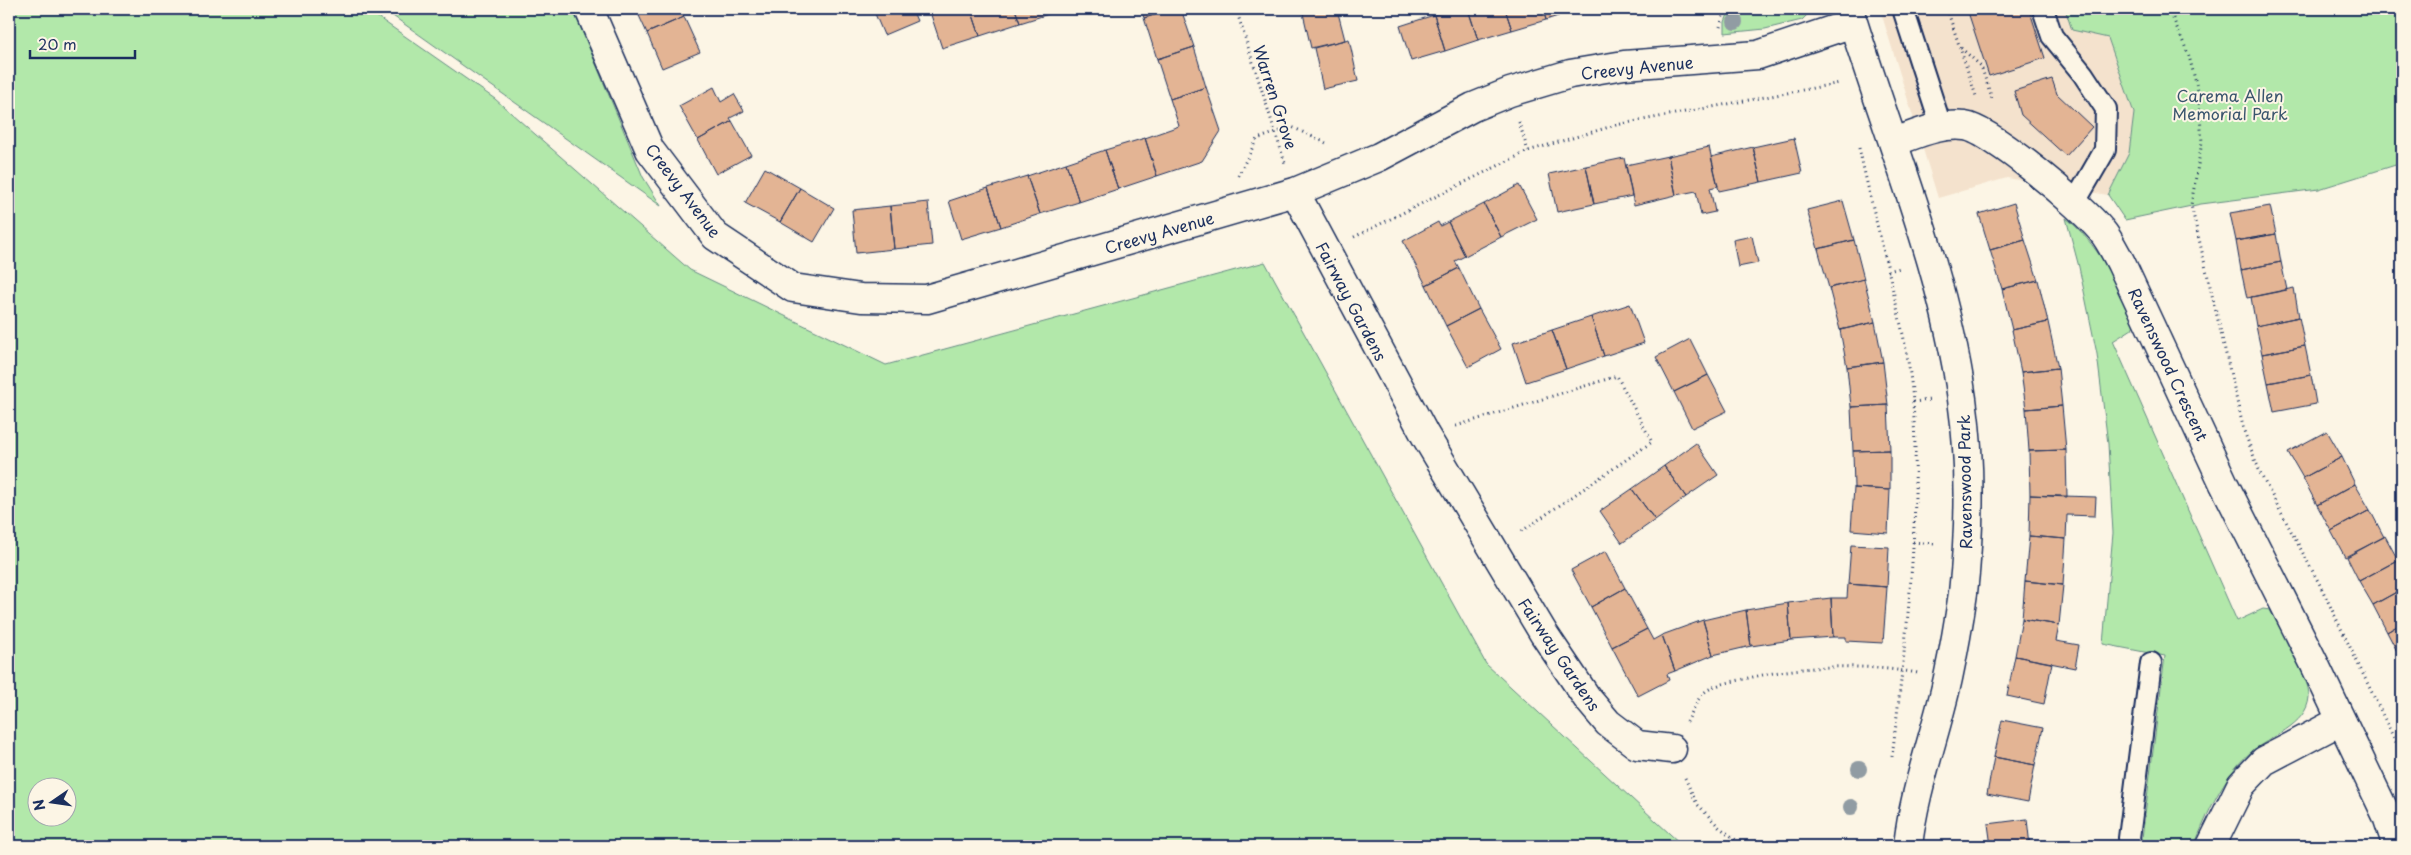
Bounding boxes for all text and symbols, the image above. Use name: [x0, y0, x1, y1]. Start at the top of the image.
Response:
scale bar: [30, 28, 135, 60]
text: 20 m: [38, 32, 77, 55]
street label: Warren Grove: [1248, 42, 1304, 152]
street label: Creevy Avenue: [1580, 49, 1695, 85]
park label: Carema Allen Memorial Park: [2172, 83, 2288, 125]
street label: Creevy Avenue: [640, 138, 728, 243]
street label: Creevy Avenue: [1101, 205, 1217, 259]
street label: Fairway Gardens: [1310, 237, 1394, 365]
street label: Ravenswood Crescent: [2123, 283, 2215, 445]
street label: Ravenswood Park: [1951, 414, 1977, 550]
street label: Fairway Gardens: [1513, 593, 1607, 715]
north arrow: [28, 778, 78, 828]
text: N: [27, 797, 50, 813]

